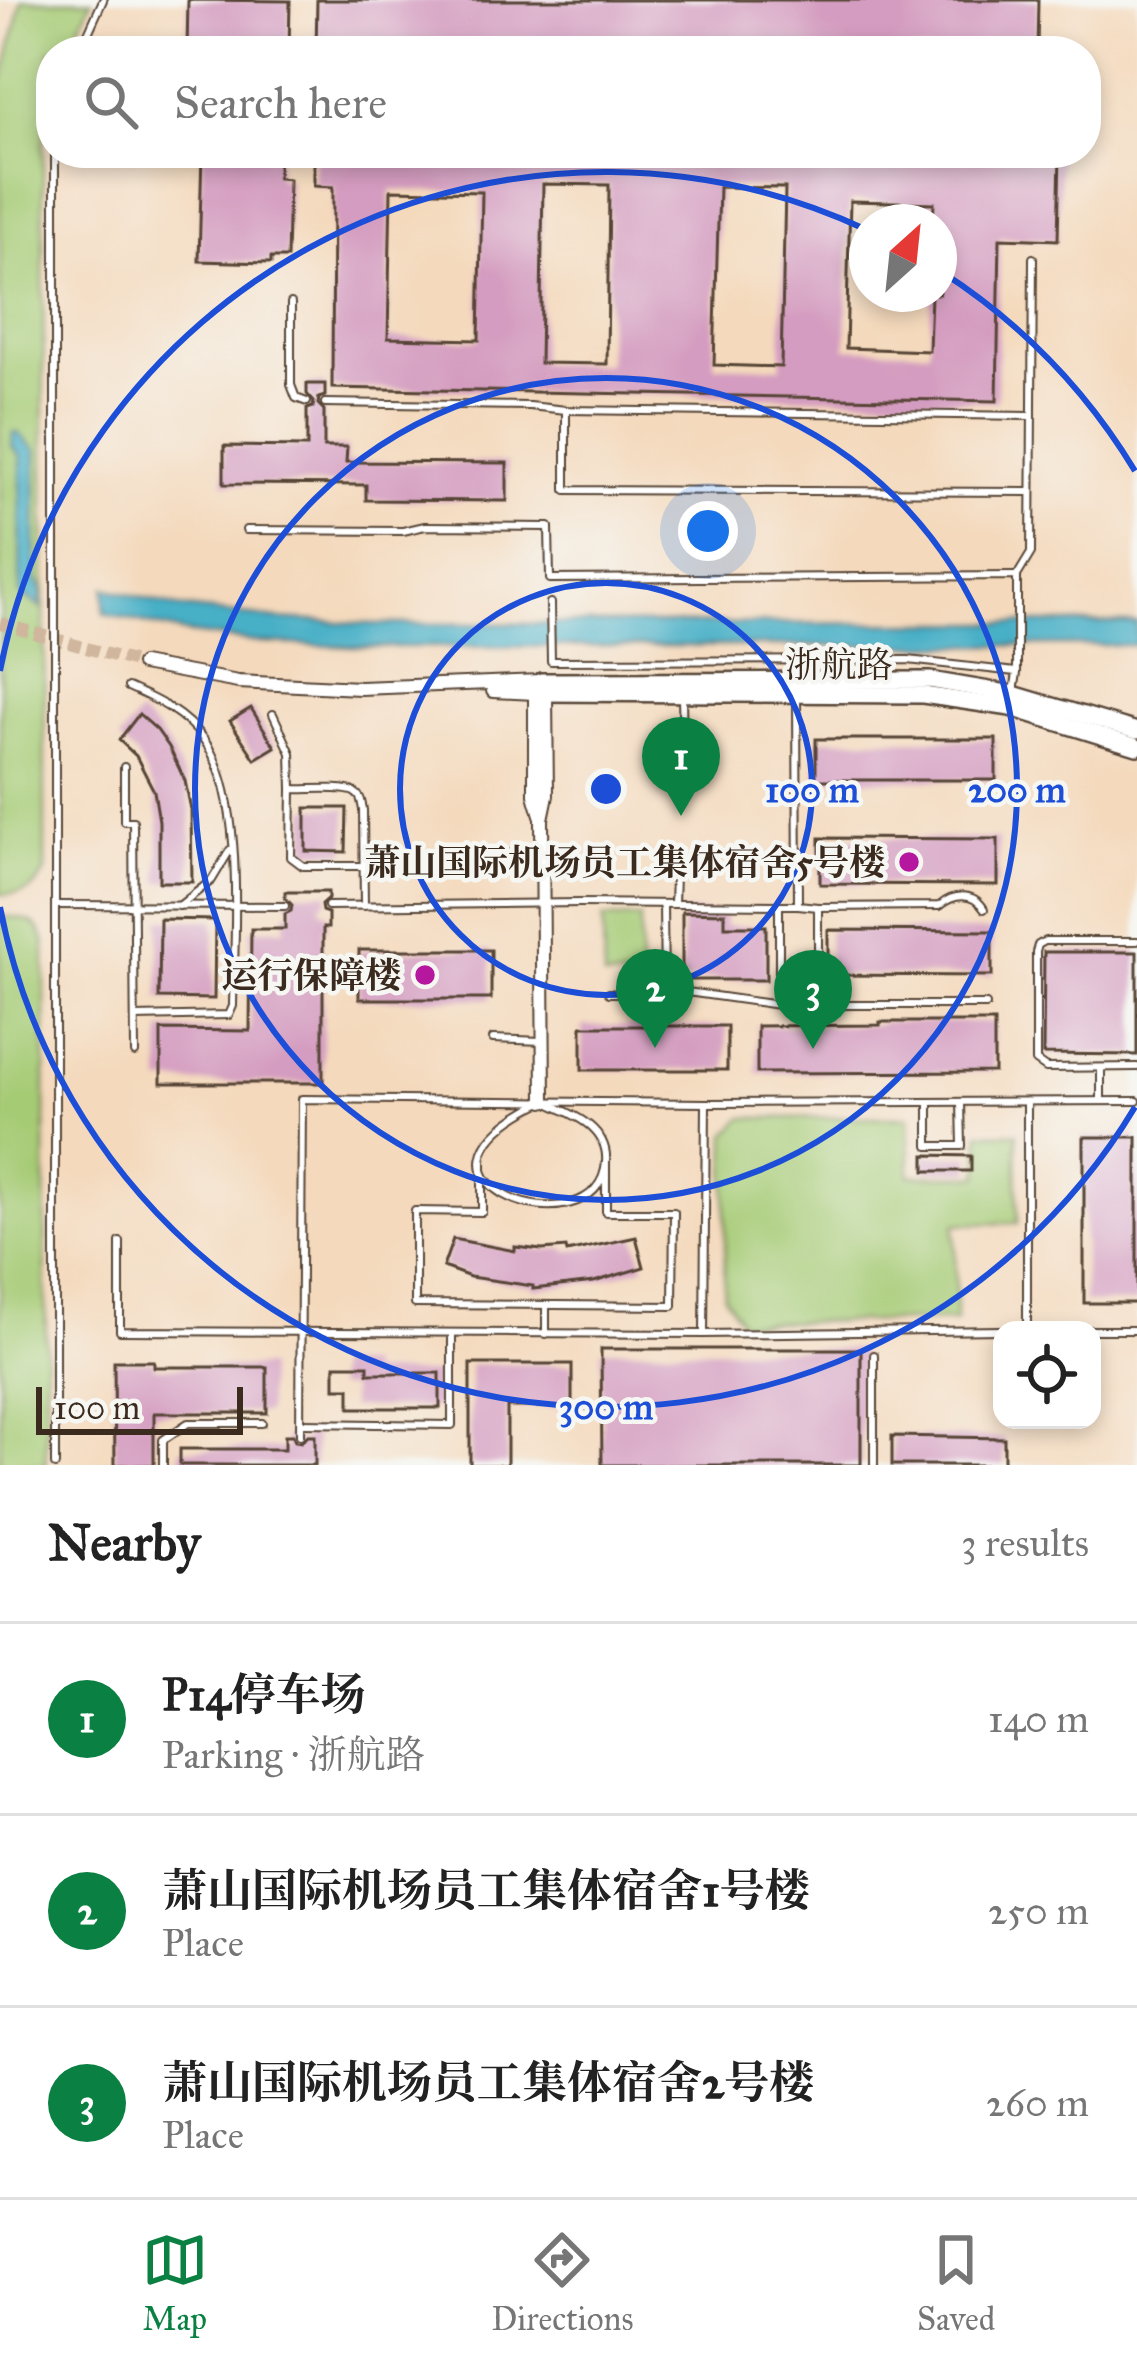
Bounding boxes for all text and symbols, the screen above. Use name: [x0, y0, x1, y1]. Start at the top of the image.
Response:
search box: [36, 36, 1101, 168]
icon: search: [78, 69, 144, 135]
text: Search here: [174, 75, 387, 130]
north arrow: [849, 204, 957, 312]
your location: [678, 501, 738, 561]
street label: 浙航路: [785, 643, 893, 687]
pin: 1: [642, 717, 720, 816]
centre of rings: [585, 768, 627, 810]
text: 100 m: [765, 768, 860, 812]
text: 200 m: [968, 768, 1067, 812]
place label: 萧山国际机场员工集体宿舍5号楼: [364, 841, 885, 885]
marker: 萧山国际机场员工集体宿舍5号楼: [896, 849, 922, 875]
pin: 2: [616, 949, 694, 1048]
pin: 3: [774, 950, 852, 1049]
place label: 运行保障楼: [221, 954, 401, 998]
marker: 运行保障楼: [412, 962, 438, 988]
map controls: [993, 1321, 1101, 1429]
button: locate: [993, 1321, 1101, 1429]
scale bar: [36, 1381, 243, 1434]
text: 300 m: [559, 1385, 654, 1429]
text: 100 m: [54, 1388, 140, 1428]
text: Nearby: [48, 1512, 200, 1574]
text: 3 results: [961, 1519, 1089, 1567]
text: P14停车场: [162, 1667, 366, 1722]
text: 1: [79, 1695, 95, 1743]
text: 140 m: [988, 1695, 1089, 1743]
text: Parking · 浙航路: [162, 1731, 425, 1779]
text: 萧山国际机场员工集体宿舍1号楼: [162, 1863, 810, 1918]
text: 2: [77, 1887, 97, 1935]
text: 250 m: [988, 1887, 1089, 1935]
text: Place: [162, 1919, 244, 1967]
text: 萧山国际机场员工集体宿舍2号楼: [162, 2055, 814, 2110]
text: 3: [79, 2079, 95, 2127]
text: 260 m: [986, 2079, 1089, 2127]
text: Place: [162, 2111, 244, 2159]
tab: Map: [142, 2227, 208, 2339]
tab: Directions: [491, 2227, 633, 2339]
tab: Saved: [917, 2227, 995, 2339]

